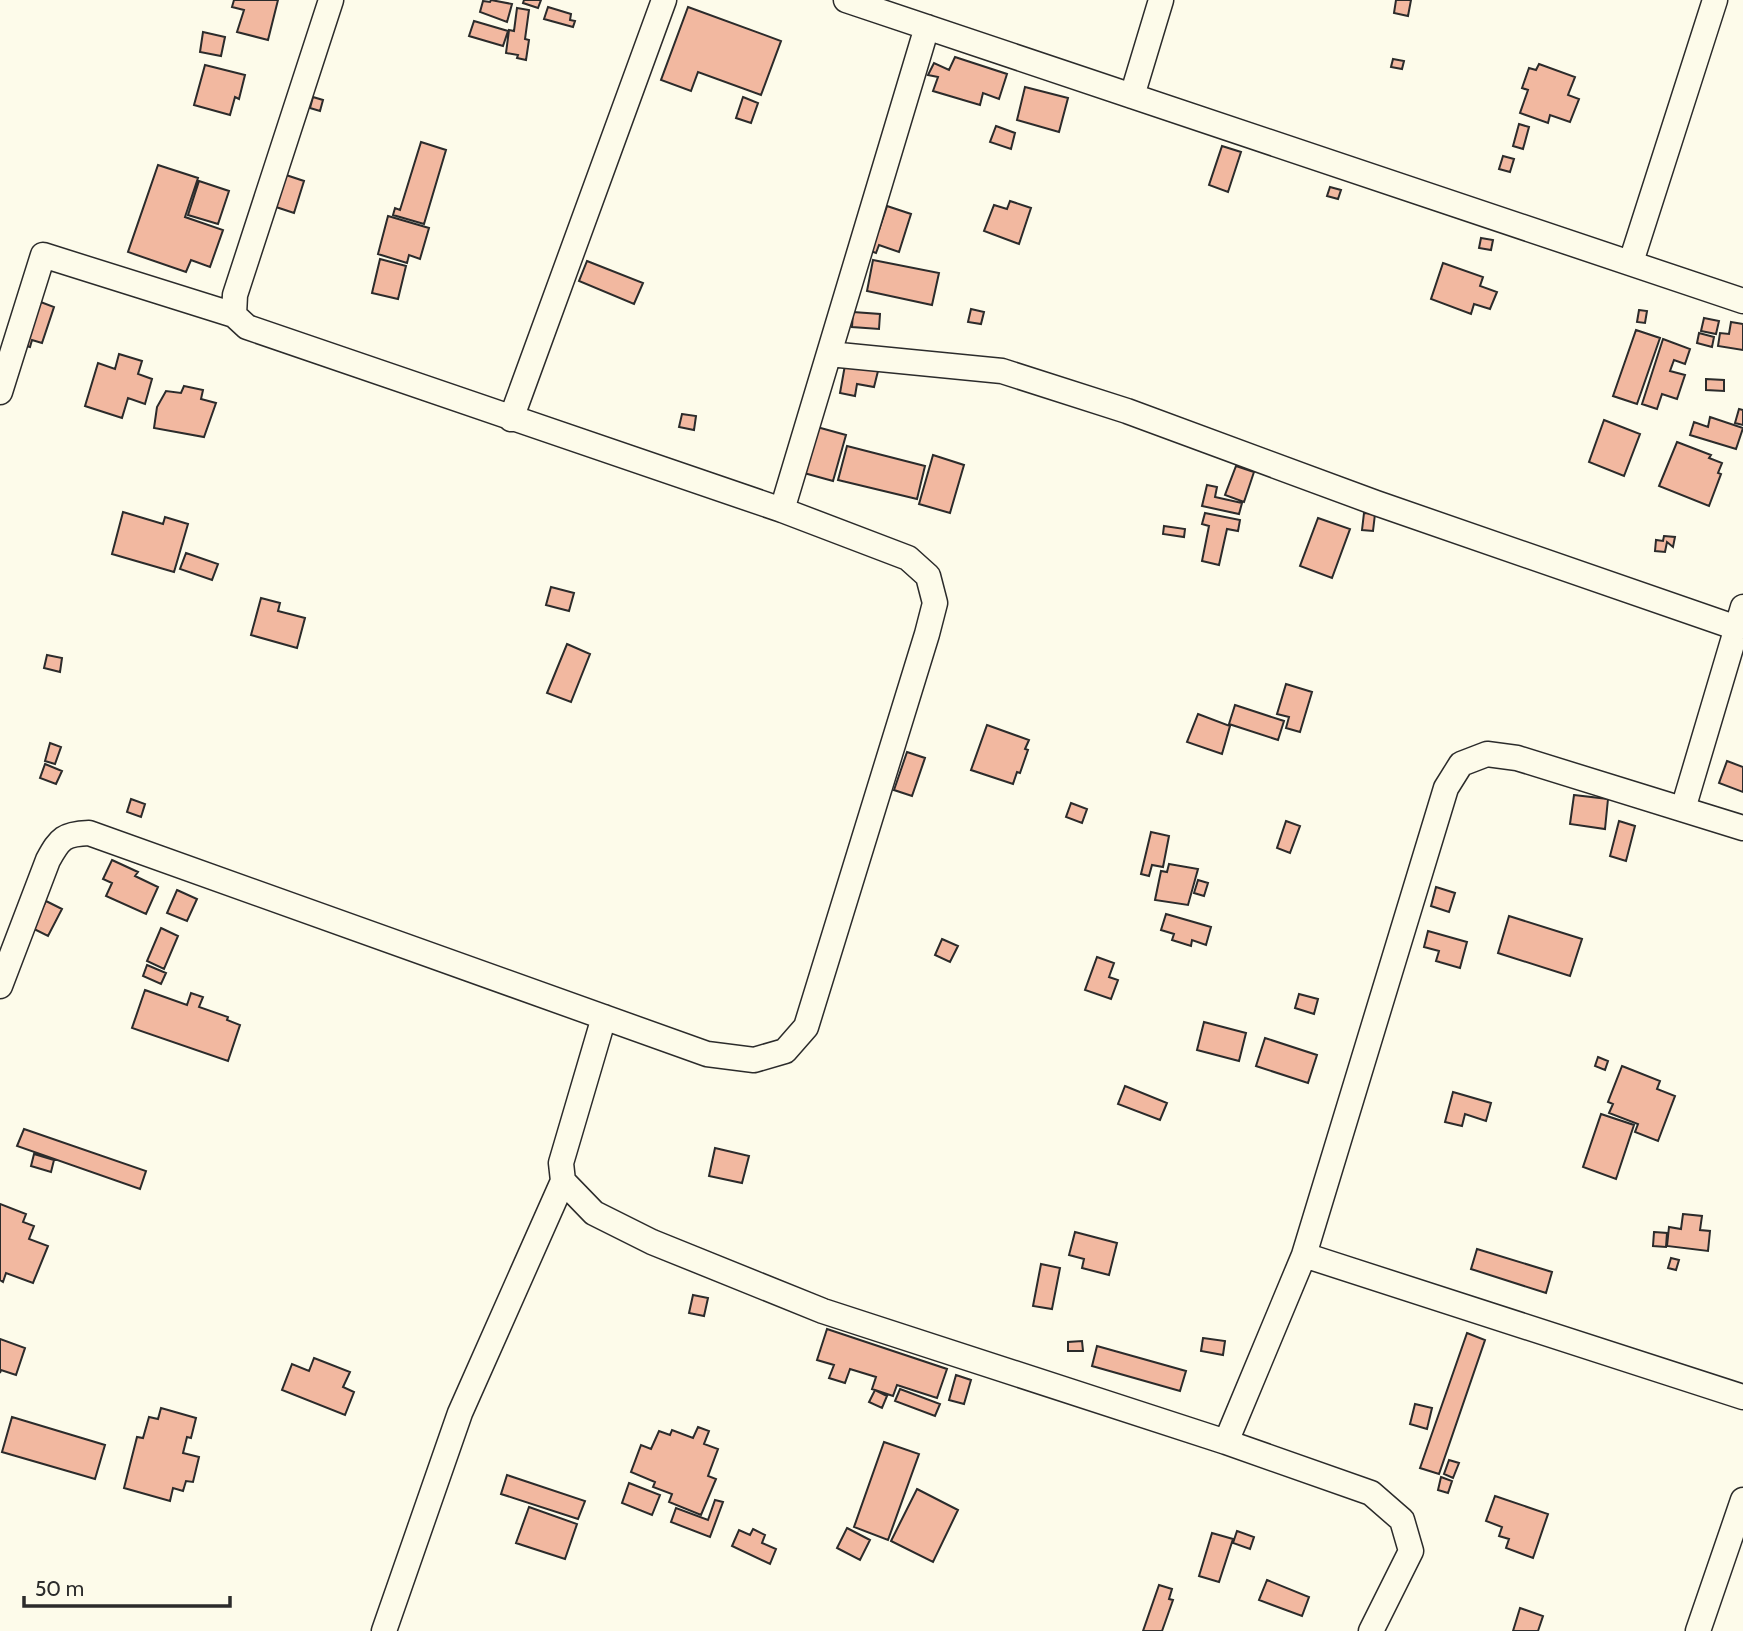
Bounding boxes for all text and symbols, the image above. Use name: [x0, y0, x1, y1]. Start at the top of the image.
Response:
scale bar: [24, 1564, 231, 1608]
text: 50 m: [35, 1576, 84, 1601]

